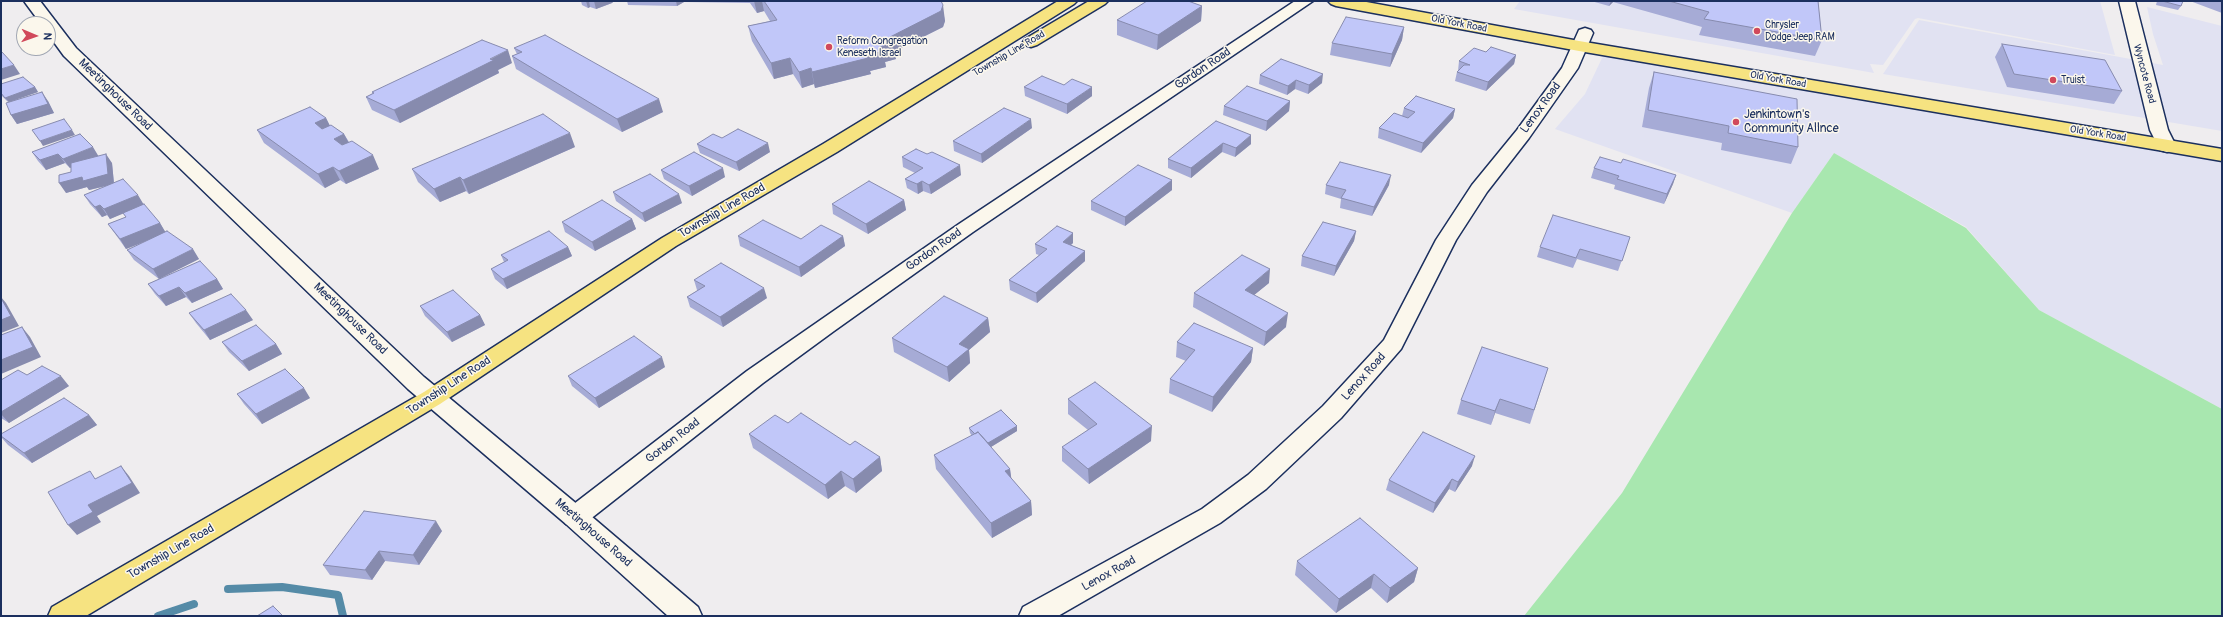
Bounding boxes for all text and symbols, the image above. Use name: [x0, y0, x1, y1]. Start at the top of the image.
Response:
street label: Old York Road: [1430, 13, 1488, 35]
north arrow: [16, 16, 56, 56]
place label: Chrysler Dodge Jeep RAM: [1765, 19, 1835, 42]
marker: Chrysler Dodge Jeep RAM: [1752, 26, 1762, 36]
street label: Township Line Road: [971, 28, 1047, 80]
text: N: [41, 32, 54, 40]
place label: Reform Congregation Keneseth Israel: [837, 35, 928, 58]
marker: Reform Congregation Keneseth Israel: [824, 42, 834, 52]
street label: Wyncote Road: [2130, 43, 2158, 105]
street label: Gordon Road: [1172, 45, 1234, 93]
street label: Meetinghouse Road: [75, 56, 155, 134]
street label: Old York Road: [1749, 69, 1807, 91]
place label: Truist: [2061, 74, 2085, 86]
marker: Truist: [2048, 75, 2058, 85]
street label: Lenox Road: [1518, 80, 1564, 136]
place label: Jenkintown's Community Allnce: [1744, 108, 1839, 136]
marker: Jenkintown's Community Allnce: [1731, 117, 1741, 127]
street label: Old York Road: [2069, 124, 2127, 144]
street label: Township Line Road: [676, 180, 768, 242]
street label: Gordon Road: [903, 226, 965, 274]
street label: Meetinghouse Road: [310, 280, 390, 358]
street label: Lenox Road: [1339, 350, 1389, 404]
street label: Township Line Road: [404, 353, 494, 419]
street label: Gordon Road: [643, 415, 703, 467]
street label: Meetinghouse Road: [552, 496, 634, 570]
street label: Township Line Road: [125, 521, 217, 583]
street label: Lenox Road: [1080, 553, 1138, 595]

